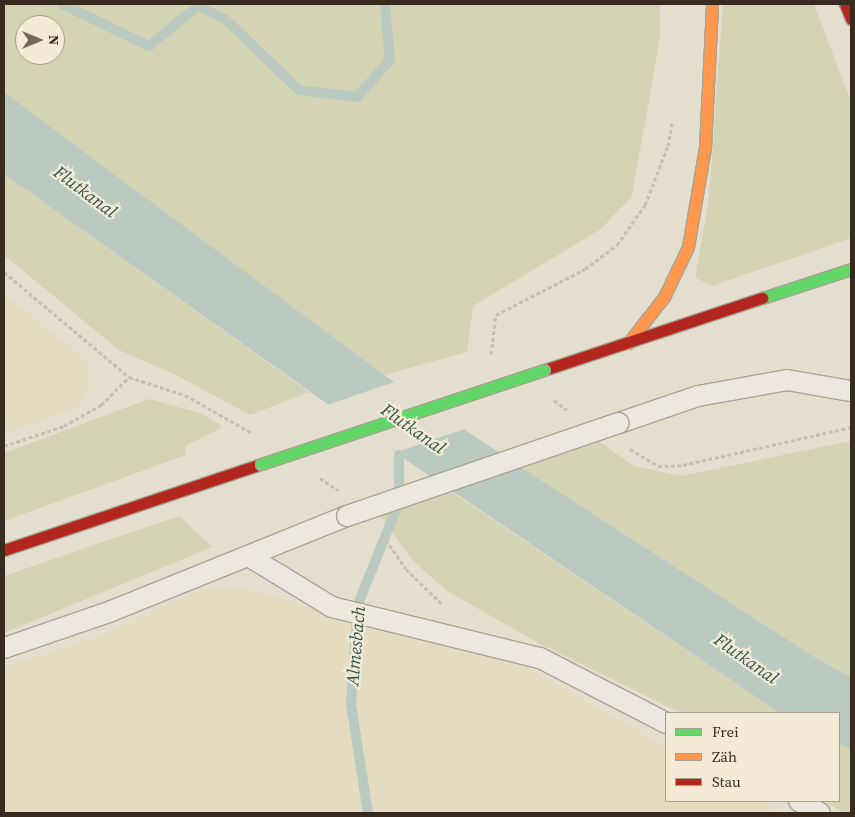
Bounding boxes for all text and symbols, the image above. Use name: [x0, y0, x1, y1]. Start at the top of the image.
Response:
north arrow: [15, 15, 65, 65]
text: N: [44, 35, 64, 45]
water label: Flutkanal: [49, 161, 121, 223]
water label: Flutkanal: [377, 399, 449, 459]
water label: Almesbach: [342, 605, 370, 687]
water label: Flutkanal: [710, 629, 782, 689]
legend: [665, 712, 840, 802]
text: Frei: [712, 721, 739, 742]
text: Zäh: [712, 746, 737, 767]
text: Stau: [712, 771, 741, 792]

